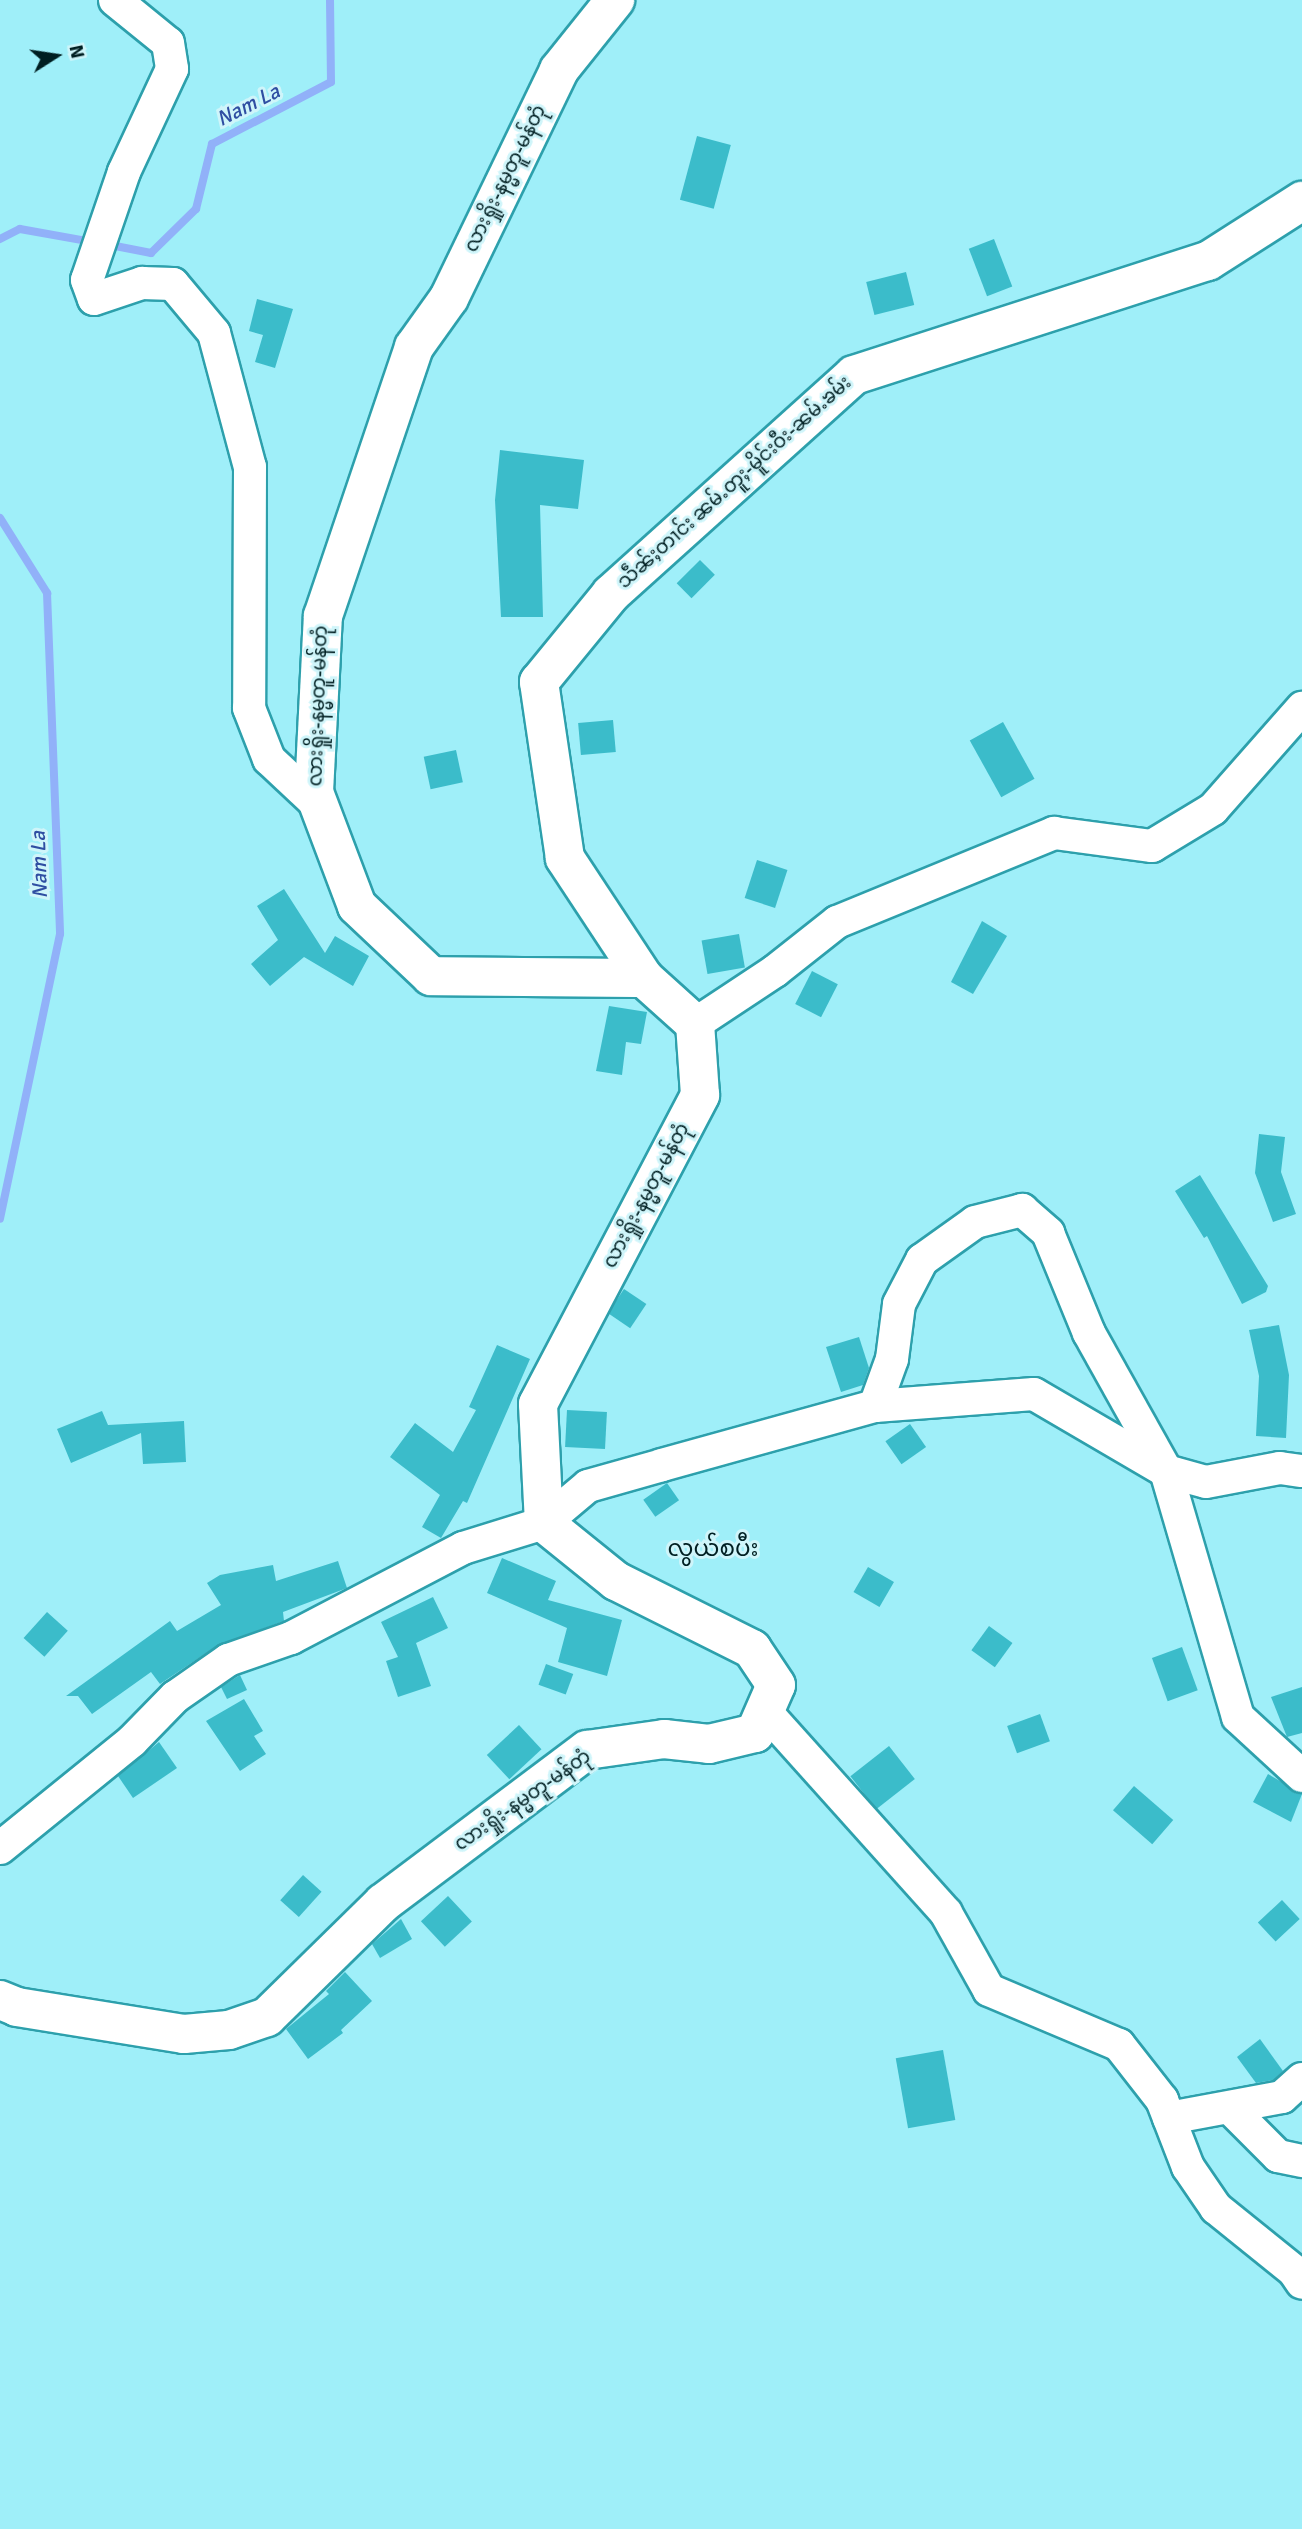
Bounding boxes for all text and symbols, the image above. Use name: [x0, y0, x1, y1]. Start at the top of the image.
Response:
north arrow: [21, 21, 91, 91]
text: N: [63, 43, 90, 61]
water label: Nam La: [212, 78, 284, 132]
street label: လားရှိုး-နမ္မတူ-မန်တုံ: [460, 102, 552, 256]
street label: သဵၼ်ႈတၢင်း ၼမ်ႉတူႈ-မိူင်းဝီး-ၼမ်ႉၶမ်း: [613, 372, 857, 594]
street label: လားရှိုး-နမ္မတူ-မန်တုံ: [305, 625, 333, 787]
water label: Nam La: [25, 831, 53, 899]
street label: လားရှိုး-နမ္မတူ-မန်တုံ: [599, 1120, 695, 1272]
district label: လွယ်စပီး: [668, 1535, 758, 1563]
street label: လားရှိုး-နမ္မတူ-မန်တုံ: [451, 1746, 595, 1856]

